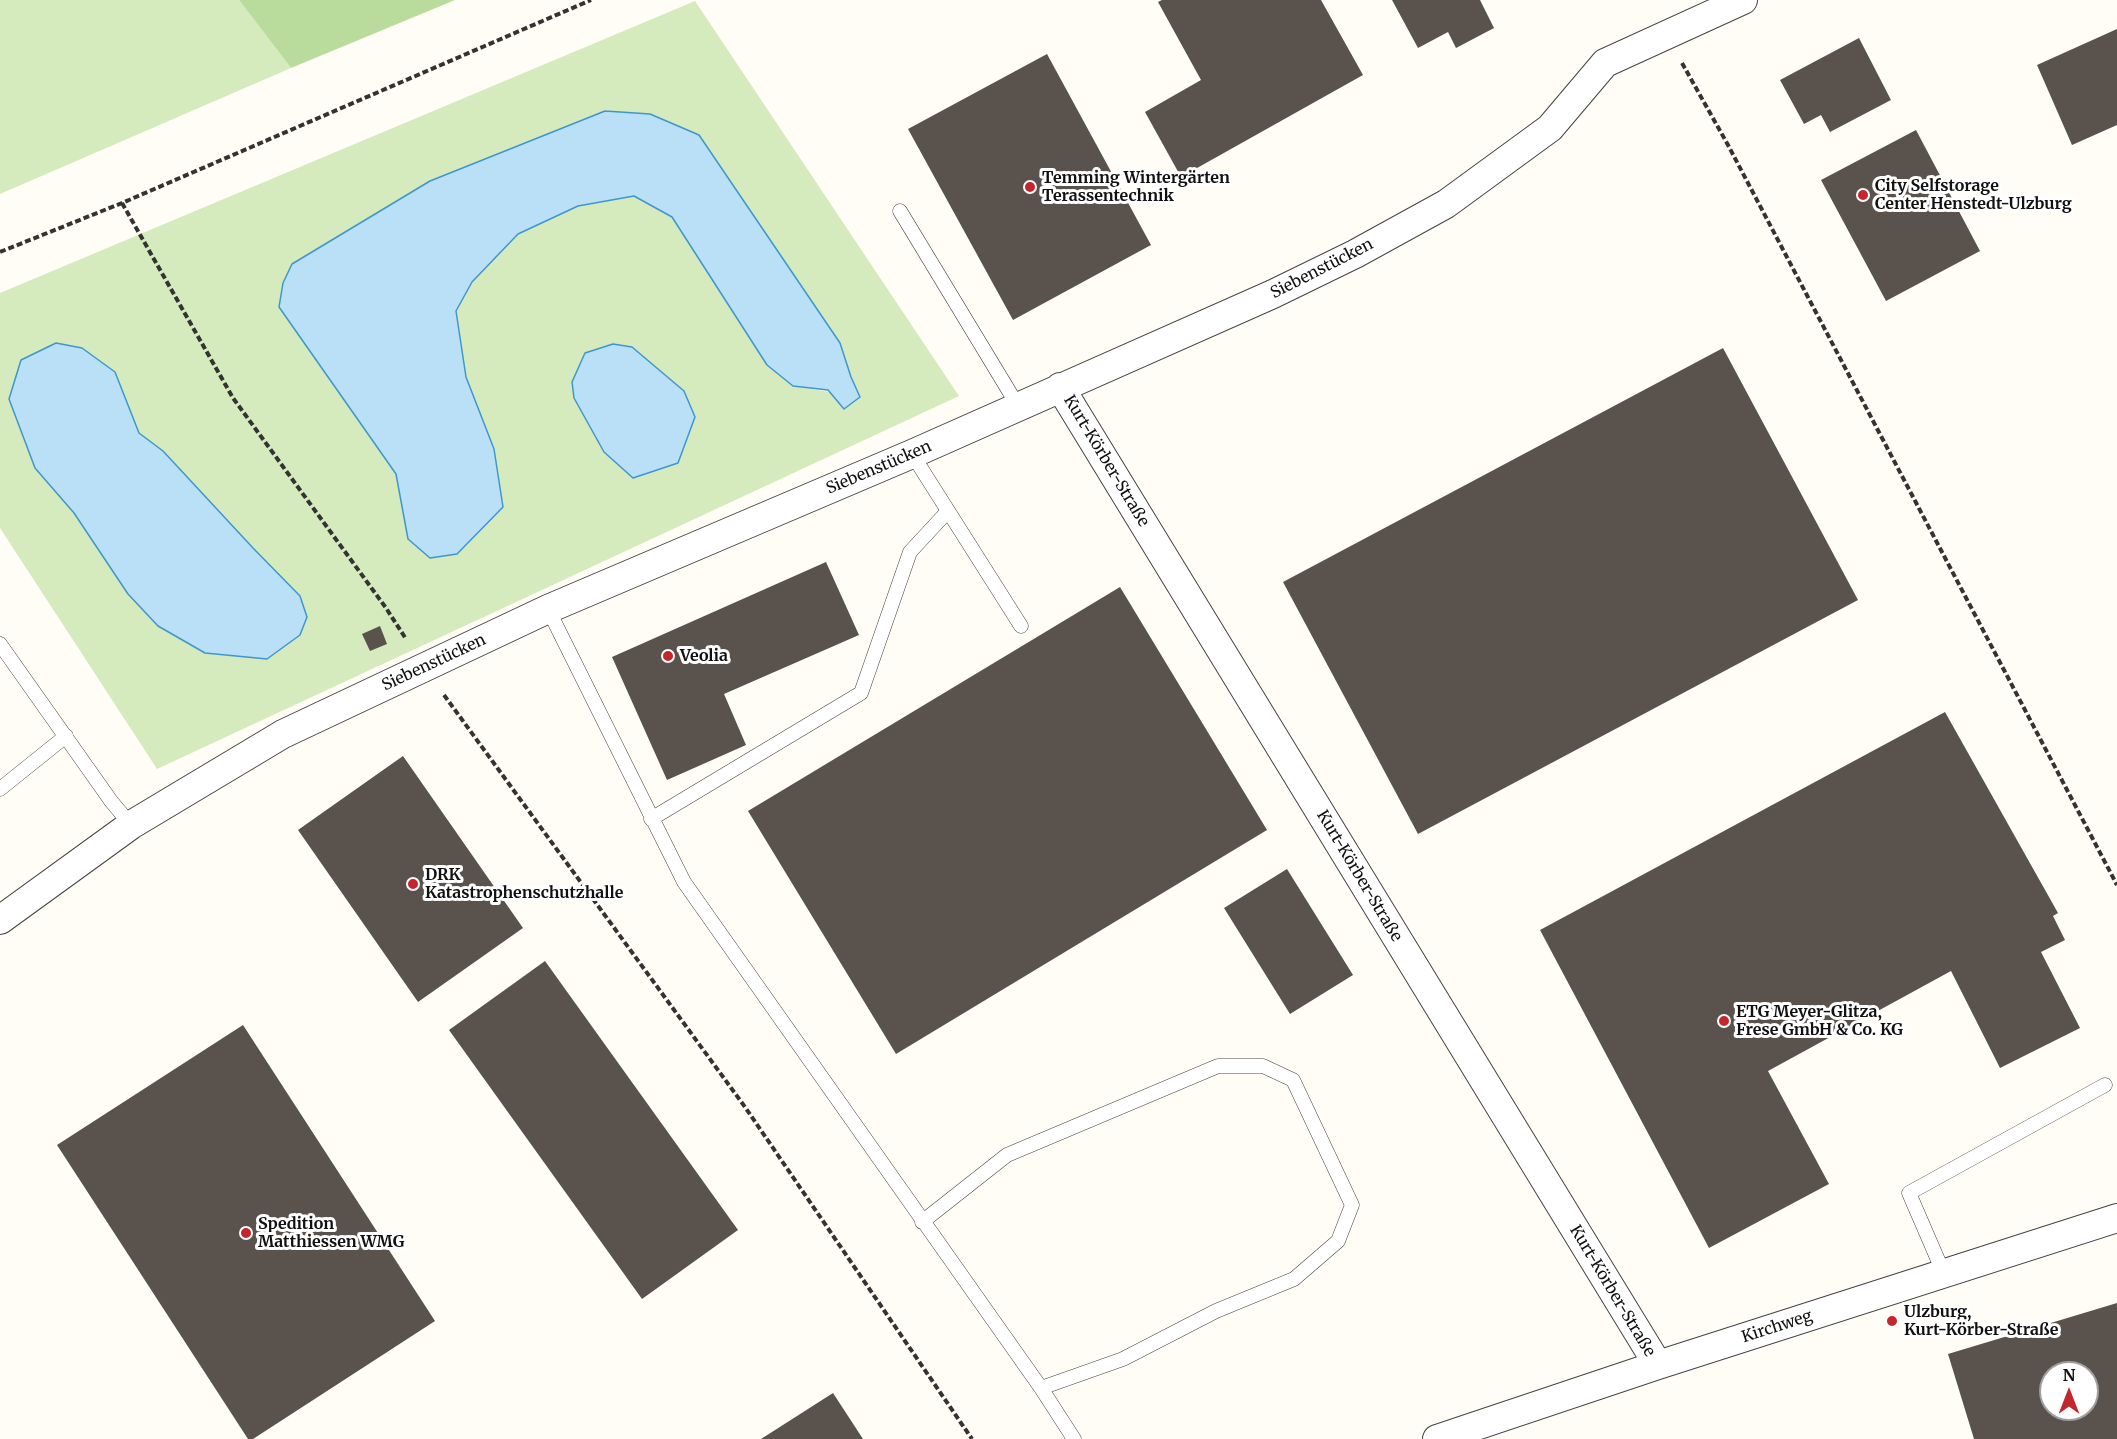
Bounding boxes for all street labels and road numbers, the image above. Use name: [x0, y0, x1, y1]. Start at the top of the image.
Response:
street label: Siebenstücken: [1268, 235, 1376, 303]
street label: Kurt-Körber-Straße: [1059, 392, 1153, 530]
street label: Siebenstücken: [824, 437, 934, 499]
street label: Siebenstücken: [379, 631, 489, 695]
street label: Kurt-Körber-Straße: [1312, 807, 1406, 945]
street label: Kurt-Körber-Straße: [1565, 1222, 1659, 1360]
street label: Kirchweg: [1739, 1307, 1815, 1347]

